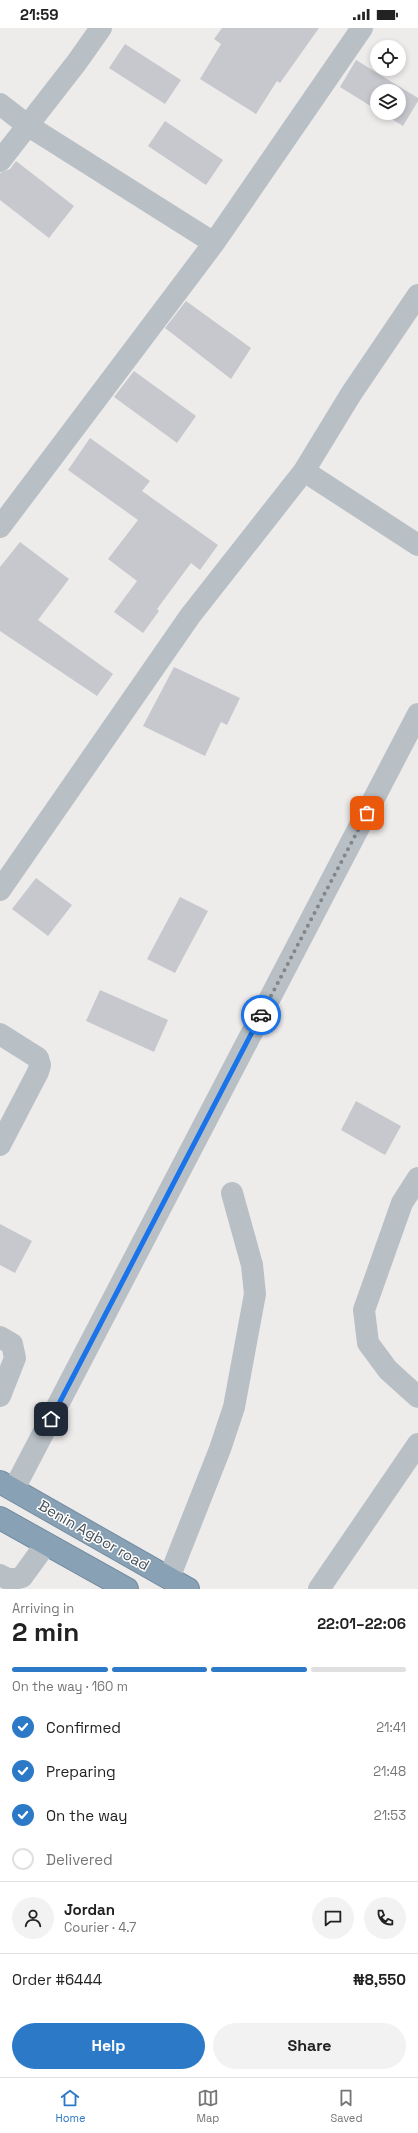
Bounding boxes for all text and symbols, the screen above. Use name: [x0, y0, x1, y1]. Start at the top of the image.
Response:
text: 21:59: [20, 5, 58, 24]
map controls: [370, 40, 406, 120]
button: locate: [370, 40, 406, 76]
button: layers: [370, 84, 406, 120]
pin: [350, 796, 384, 830]
icon: bag: [356, 802, 378, 824]
courier: [241, 995, 281, 1035]
icon: car: [250, 1004, 272, 1026]
pin: [34, 1402, 68, 1436]
icon: home: [40, 1408, 62, 1430]
street label: Benin Agbor road: [35, 1496, 153, 1574]
text: Arriving in: [12, 1600, 74, 1617]
text: 22:01–22:06: [317, 1614, 406, 1633]
text: 2 min: [12, 1615, 79, 1649]
text: On the way · 160 m: [12, 1678, 128, 1695]
icon: check: [12, 1716, 34, 1738]
text: Confirmed: [46, 1718, 121, 1737]
text: 21:41: [376, 1719, 406, 1736]
icon: check: [12, 1760, 34, 1782]
text: Preparing: [46, 1762, 116, 1781]
text: 21:48: [373, 1763, 406, 1780]
icon: check: [12, 1804, 34, 1826]
text: On the way: [46, 1806, 127, 1825]
text: 21:53: [374, 1807, 406, 1824]
text: Delivered: [46, 1850, 113, 1869]
button: person: [12, 1897, 54, 1939]
button: chat: [312, 1897, 354, 1939]
button: phone: [364, 1897, 406, 1939]
text: Jordan: [64, 1900, 115, 1919]
text: Courier · 4.7: [64, 1919, 136, 1936]
text: Order #6444: [12, 1970, 102, 1989]
text: ₦8,550: [353, 1970, 406, 1989]
button: Help: [12, 2023, 205, 2069]
button: Share: [213, 2023, 406, 2069]
tab: Home: [55, 2087, 85, 2125]
tab: Map: [196, 2087, 219, 2125]
tab: Saved: [330, 2087, 362, 2125]

